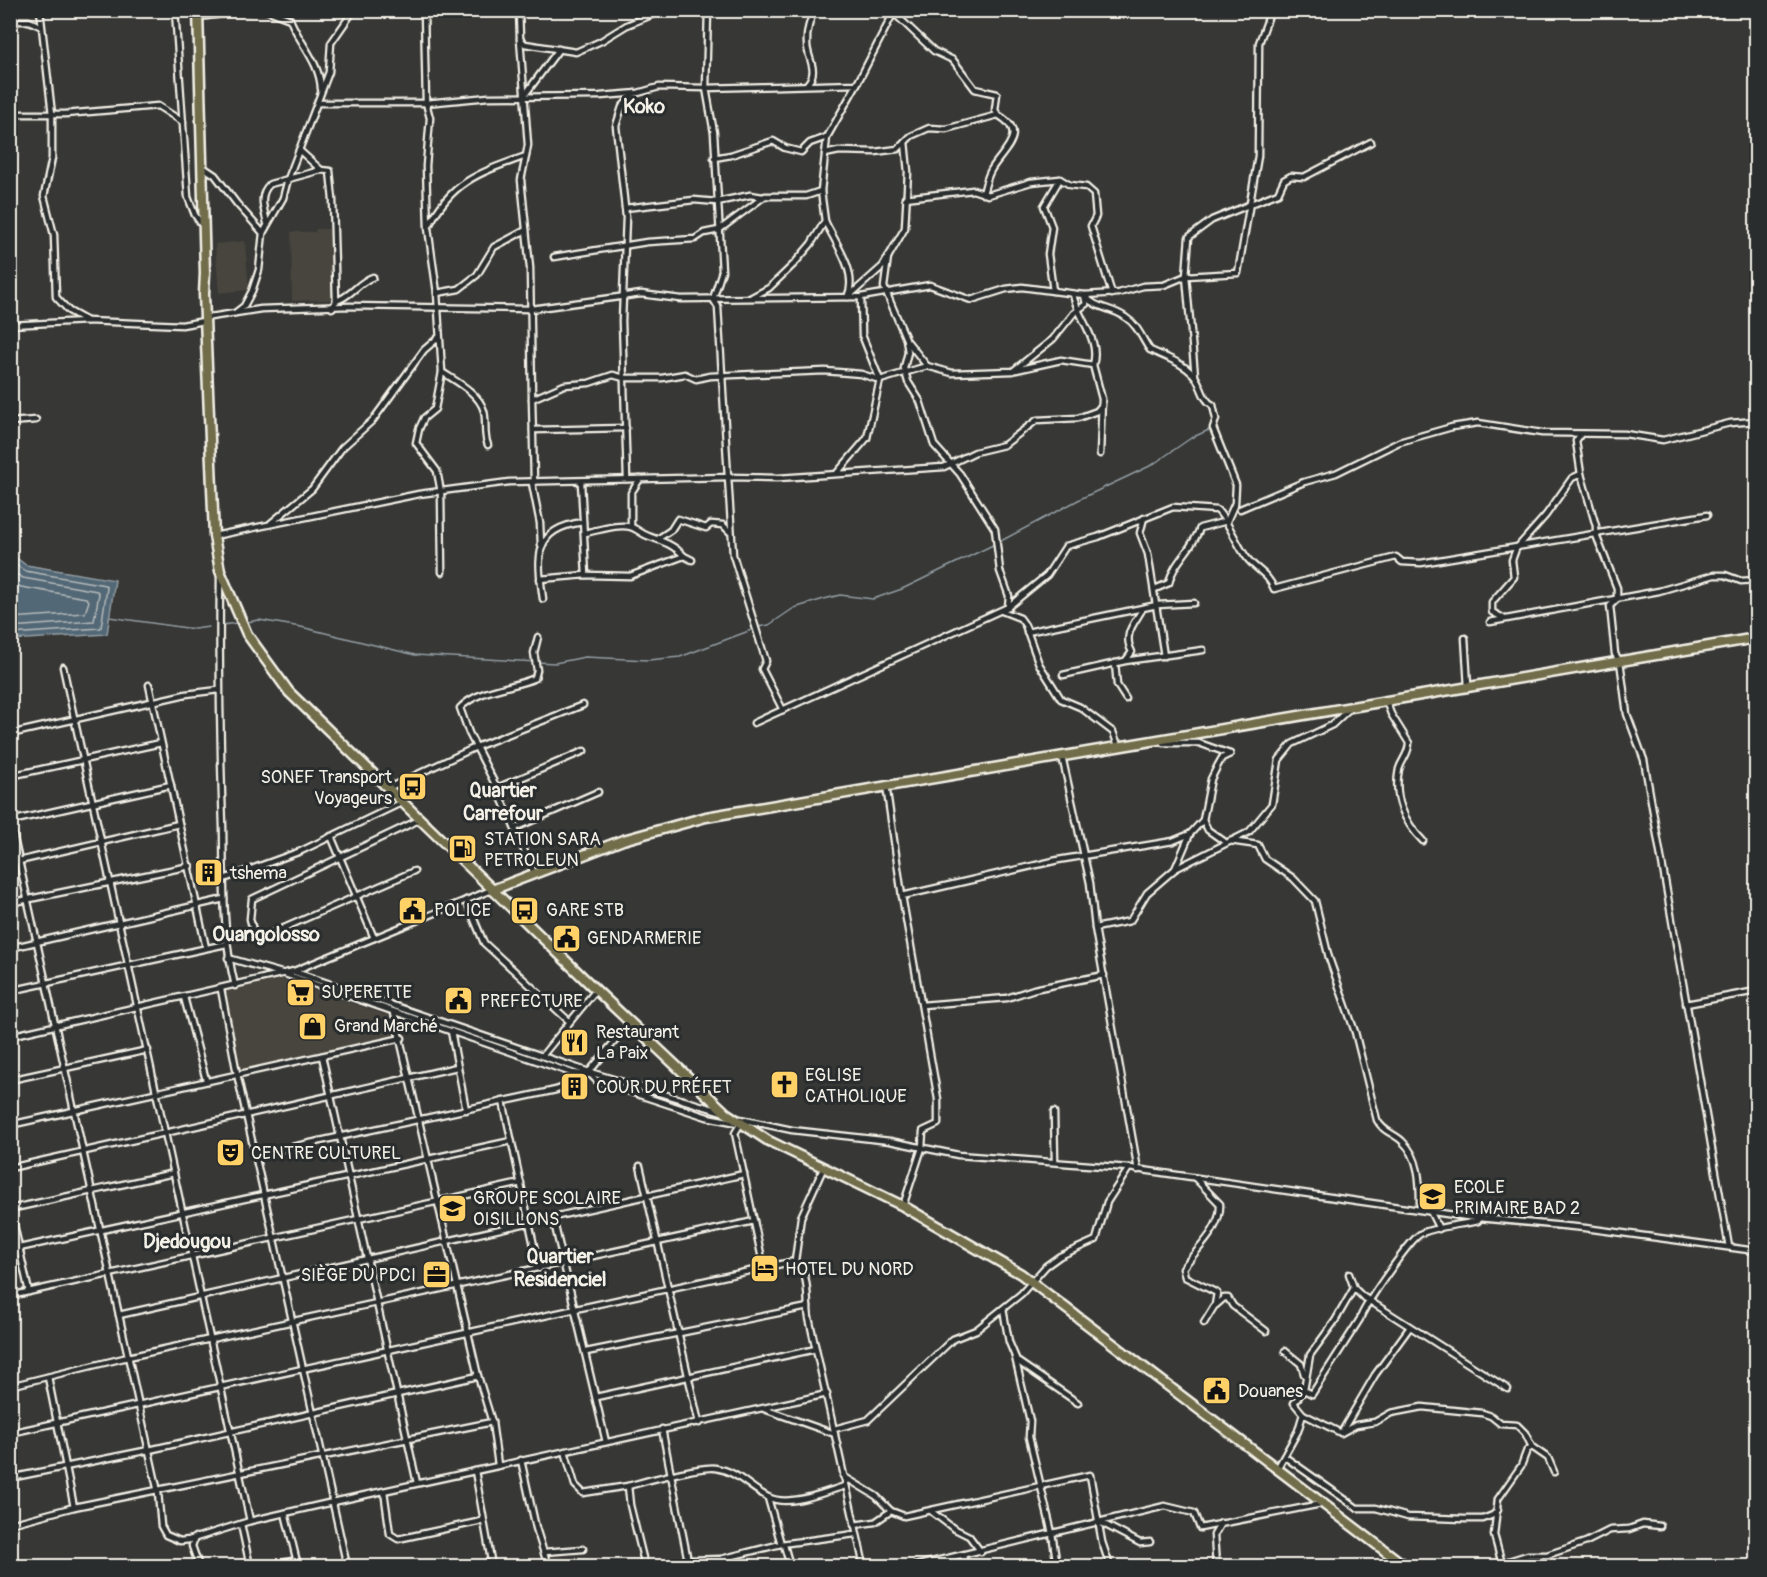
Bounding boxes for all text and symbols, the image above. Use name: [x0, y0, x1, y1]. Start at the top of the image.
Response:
district label: Koko: [623, 94, 665, 119]
place label: SONEF Transport Voyageurs: [260, 766, 393, 810]
bus stop icon: SONEF Transport Voyageurs: [397, 771, 429, 803]
district label: Quartier Carrefour: [463, 778, 544, 826]
place label: STATION SARA PETROLEUN: [484, 828, 601, 872]
fuel station icon: STATION SARA PETROLEUN: [447, 833, 479, 865]
building icon: tshema: [193, 857, 225, 889]
place label: tshema: [229, 862, 287, 885]
public building icon: POLICE: [397, 894, 429, 926]
bus stop icon: GARE STB: [509, 894, 541, 926]
place label: POLICE: [434, 899, 491, 922]
place label: GARE STB: [546, 899, 624, 922]
district label: Ouangolosso: [212, 922, 320, 947]
public building icon: GENDARMERIE: [550, 922, 582, 954]
place label: GENDARMERIE: [587, 927, 701, 950]
supermarket icon: SUPERETTE: [284, 976, 316, 1008]
place label: SUPERETTE: [321, 981, 412, 1004]
public building icon: PREFECTURE: [443, 985, 475, 1017]
place label: PREFECTURE: [480, 990, 583, 1013]
shop icon: Grand Marché: [297, 1010, 329, 1042]
place label: Grand Marché: [334, 1015, 438, 1038]
place label: Restaurant La Paix: [596, 1021, 680, 1065]
restaurant icon: Restaurant La Paix: [559, 1026, 591, 1058]
place label: EGLISE CATHOLIQUE: [805, 1064, 907, 1108]
church icon: EGLISE CATHOLIQUE: [768, 1069, 800, 1101]
building icon: COUR DU PRÉFET: [559, 1071, 591, 1103]
place label: COUR DU PRÉFET: [596, 1076, 732, 1099]
theatre icon: CENTRE CULTUREL: [214, 1137, 246, 1169]
place label: CENTRE CULTUREL: [251, 1142, 401, 1165]
place label: ECOLE PRIMAIRE BAD 2: [1454, 1176, 1580, 1220]
school or university icon: ECOLE PRIMAIRE BAD 2: [1417, 1181, 1449, 1213]
place label: GROUPE SCOLAIRE OISILLONS: [473, 1187, 621, 1231]
school or university icon: GROUPE SCOLAIRE OISILLONS: [436, 1192, 468, 1224]
district label: Djedougou: [143, 1229, 231, 1254]
district label: Quartier Residenciel: [513, 1244, 607, 1292]
hotel icon: HOTEL DU NORD: [748, 1253, 780, 1285]
place label: HOTEL DU NORD: [785, 1258, 914, 1281]
office icon: SIÈGE DU PDCI: [421, 1259, 453, 1291]
place label: SIÈGE DU PDCI: [301, 1264, 416, 1287]
public building icon: Douanes: [1201, 1375, 1233, 1407]
place label: Douanes: [1238, 1380, 1303, 1403]

